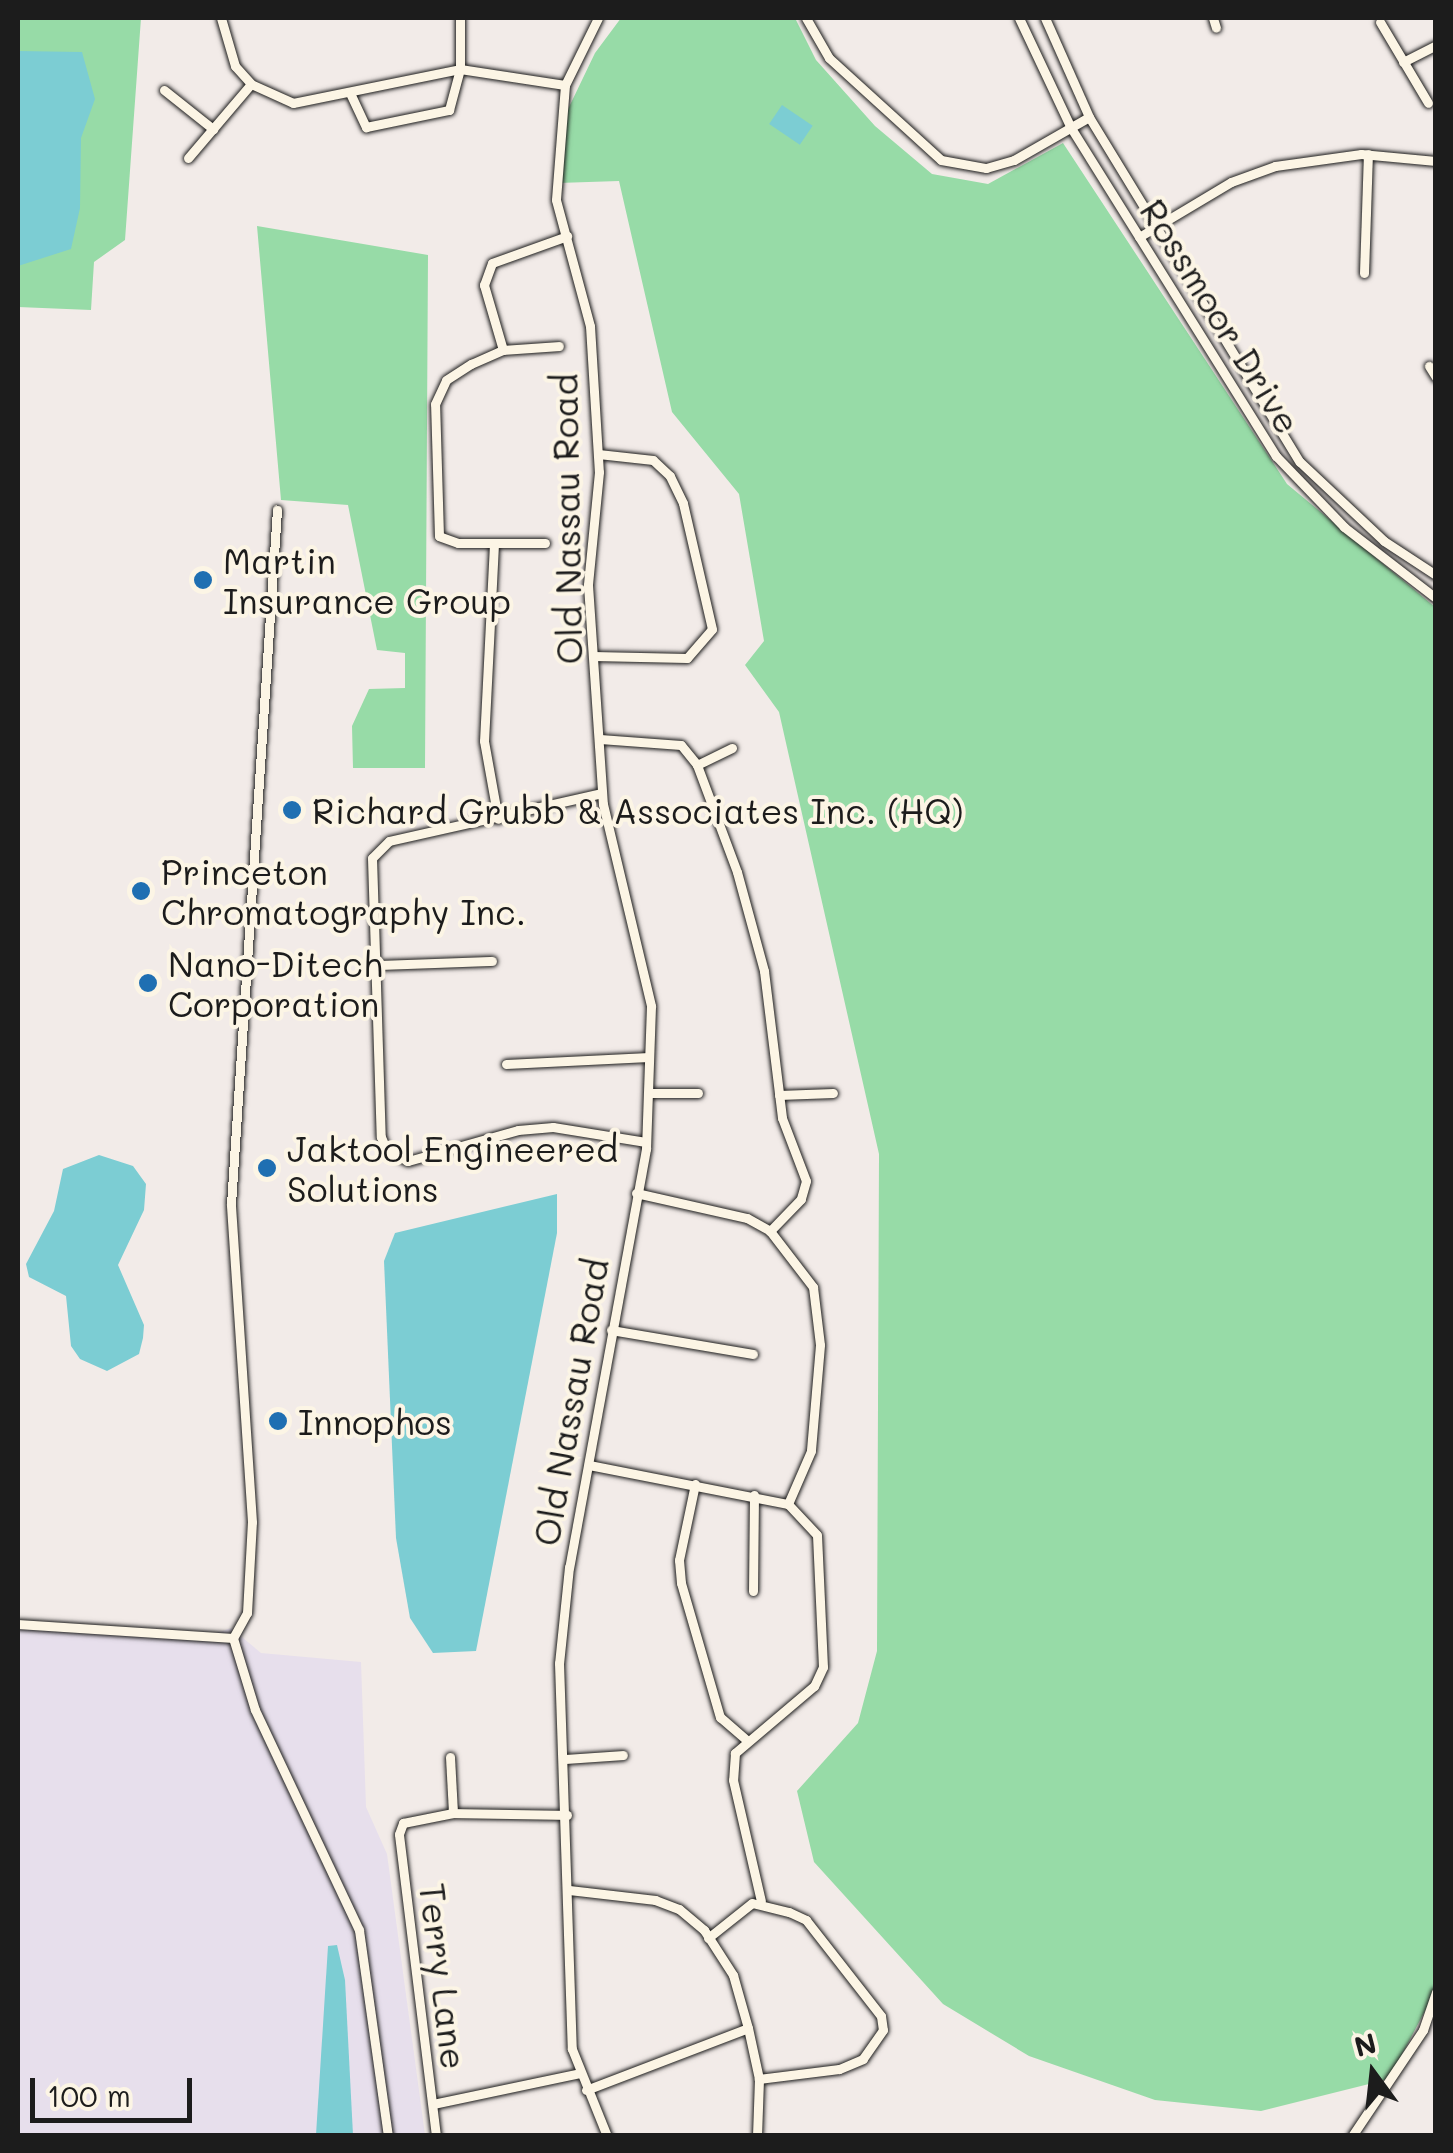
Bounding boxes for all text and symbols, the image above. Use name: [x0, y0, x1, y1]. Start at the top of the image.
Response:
street label: Rossmoor Drive: [1132, 191, 1310, 441]
street label: Old Nassau Road: [542, 373, 590, 665]
place label: Martin Insurance Group: [223, 539, 511, 621]
marker: Martin Insurance Group: [192, 569, 214, 591]
place label: Richard Grubb & Associates Inc. (HQ): [312, 789, 963, 831]
marker: Richard Grubb & Associates Inc. (HQ): [281, 799, 303, 821]
place label: Princeton Chromatography Inc.: [161, 850, 526, 932]
marker: Princeton Chromatography Inc.: [130, 880, 152, 902]
place label: Nano-Ditech Corporation: [168, 942, 383, 1024]
marker: Nano-Ditech Corporation: [137, 972, 159, 994]
place label: Jaktool Engineered Solutions: [287, 1127, 618, 1209]
marker: Jaktool Engineered Solutions: [256, 1157, 278, 1179]
street label: Old Nassau Road: [524, 1255, 616, 1549]
place label: Innophos: [298, 1400, 452, 1442]
marker: Innophos: [267, 1410, 289, 1432]
street label: Terry Lane: [412, 1881, 476, 2071]
north arrow: [1323, 2023, 1423, 2123]
text: N: [1350, 2024, 1380, 2064]
scale bar: [35, 2058, 198, 2120]
text: 100 m: [47, 2075, 131, 2115]

